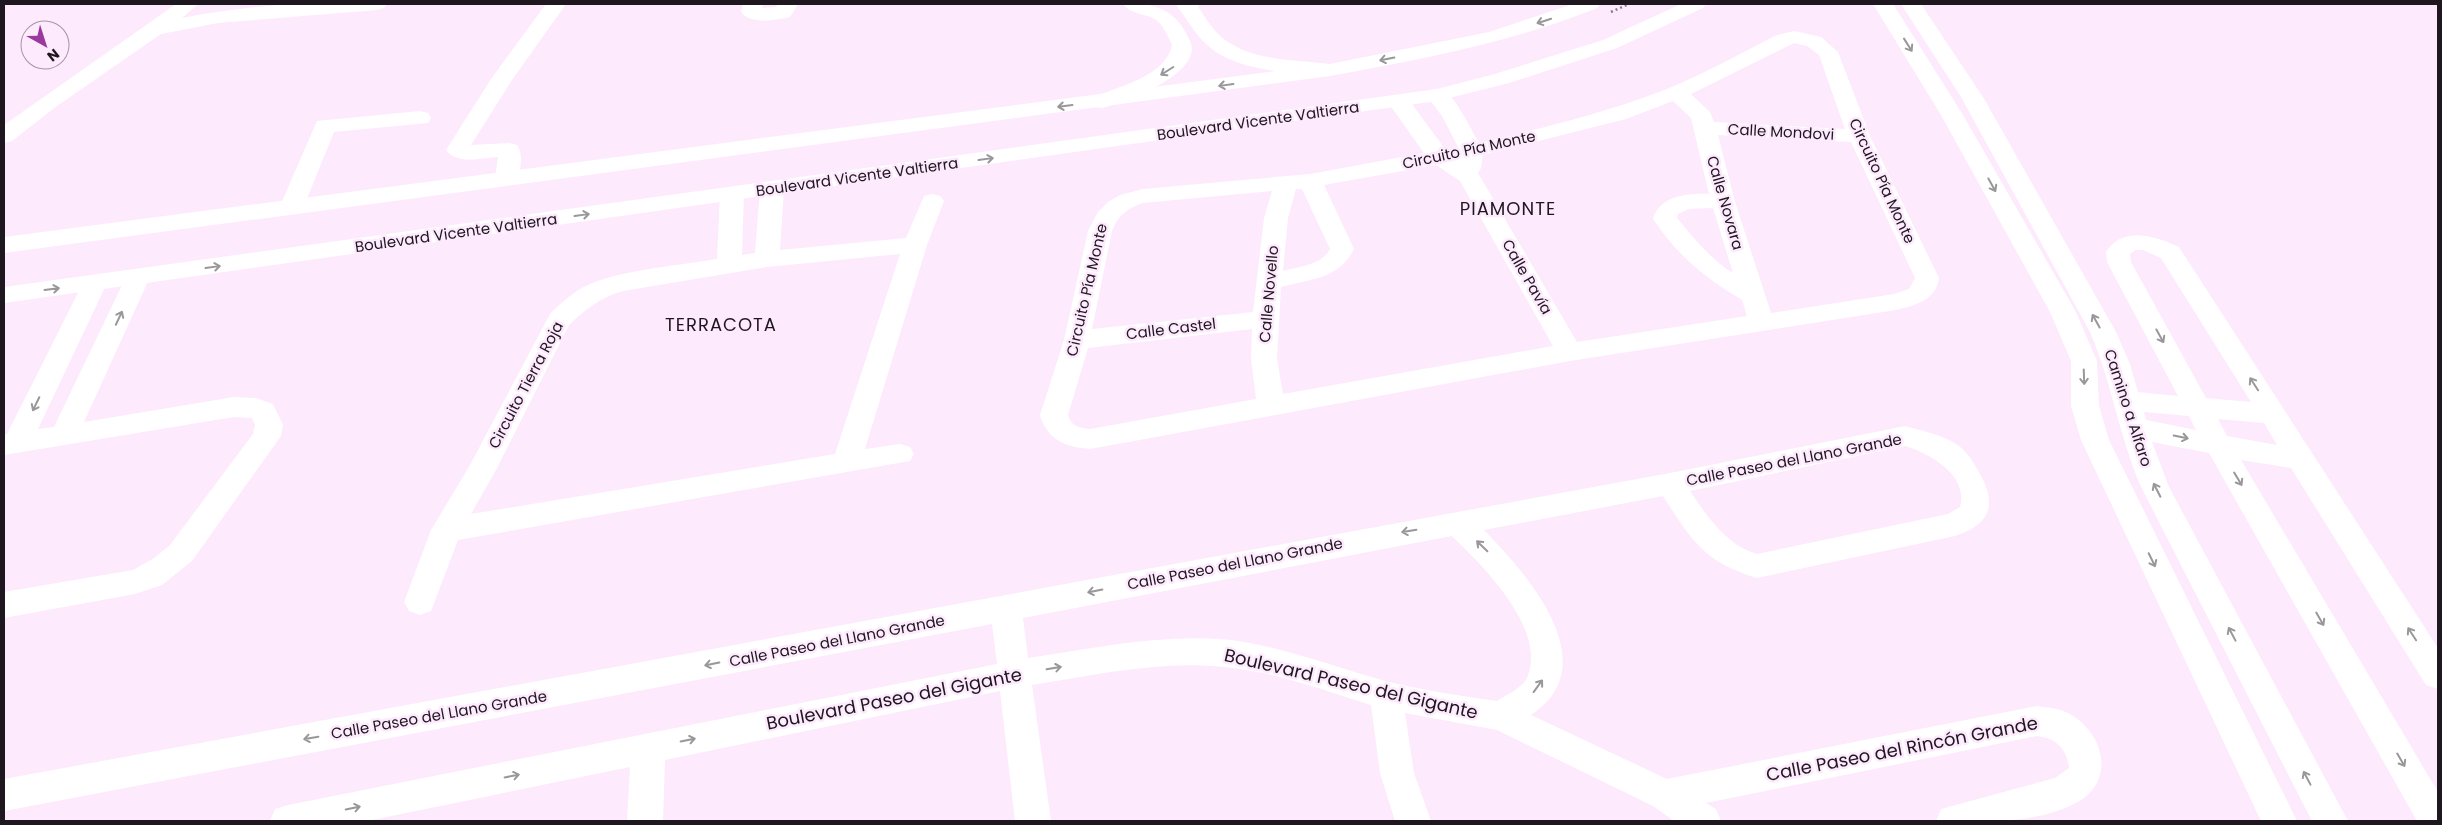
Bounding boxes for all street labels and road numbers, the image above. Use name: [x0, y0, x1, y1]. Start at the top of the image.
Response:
street label: Boulevard Vicente Valtierra: [1155, 96, 1360, 145]
street label: Circuito Pía Monte: [1844, 115, 1921, 247]
street label: Calle Mondovi: [1727, 118, 1835, 145]
street label: Circuito Pía Monte: [1400, 125, 1537, 174]
street label: Boulevard Vicente Valtierra: [754, 152, 959, 201]
street label: Calle Novara: [1702, 153, 1749, 252]
street label: Boulevard Vicente Valtierra: [353, 208, 558, 257]
street label: Circuito Pía Monte: [1061, 221, 1112, 358]
street label: Calle Pavía: [1497, 235, 1557, 318]
street label: Calle Novello: [1254, 245, 1283, 343]
street label: Calle Castel: [1125, 313, 1217, 344]
street label: Circuito Tierra Roja: [483, 317, 568, 452]
street label: Camino a Alfaro: [2100, 346, 2157, 469]
street label: Calle Paseo del Llano Grande: [1684, 428, 1903, 491]
street label: Calle Paseo del Llano Grande: [1125, 532, 1344, 595]
street label: Calle Paseo del Llano Grande: [727, 609, 946, 672]
street label: Boulevard Paseo del Gigante: [1222, 642, 1480, 725]
street label: Boulevard Paseo del Gigante: [764, 661, 1024, 736]
street label: Calle Paseo del Llano Grande: [329, 685, 549, 744]
street label: Calle Paseo del Rincón Grande: [1764, 710, 2040, 787]

